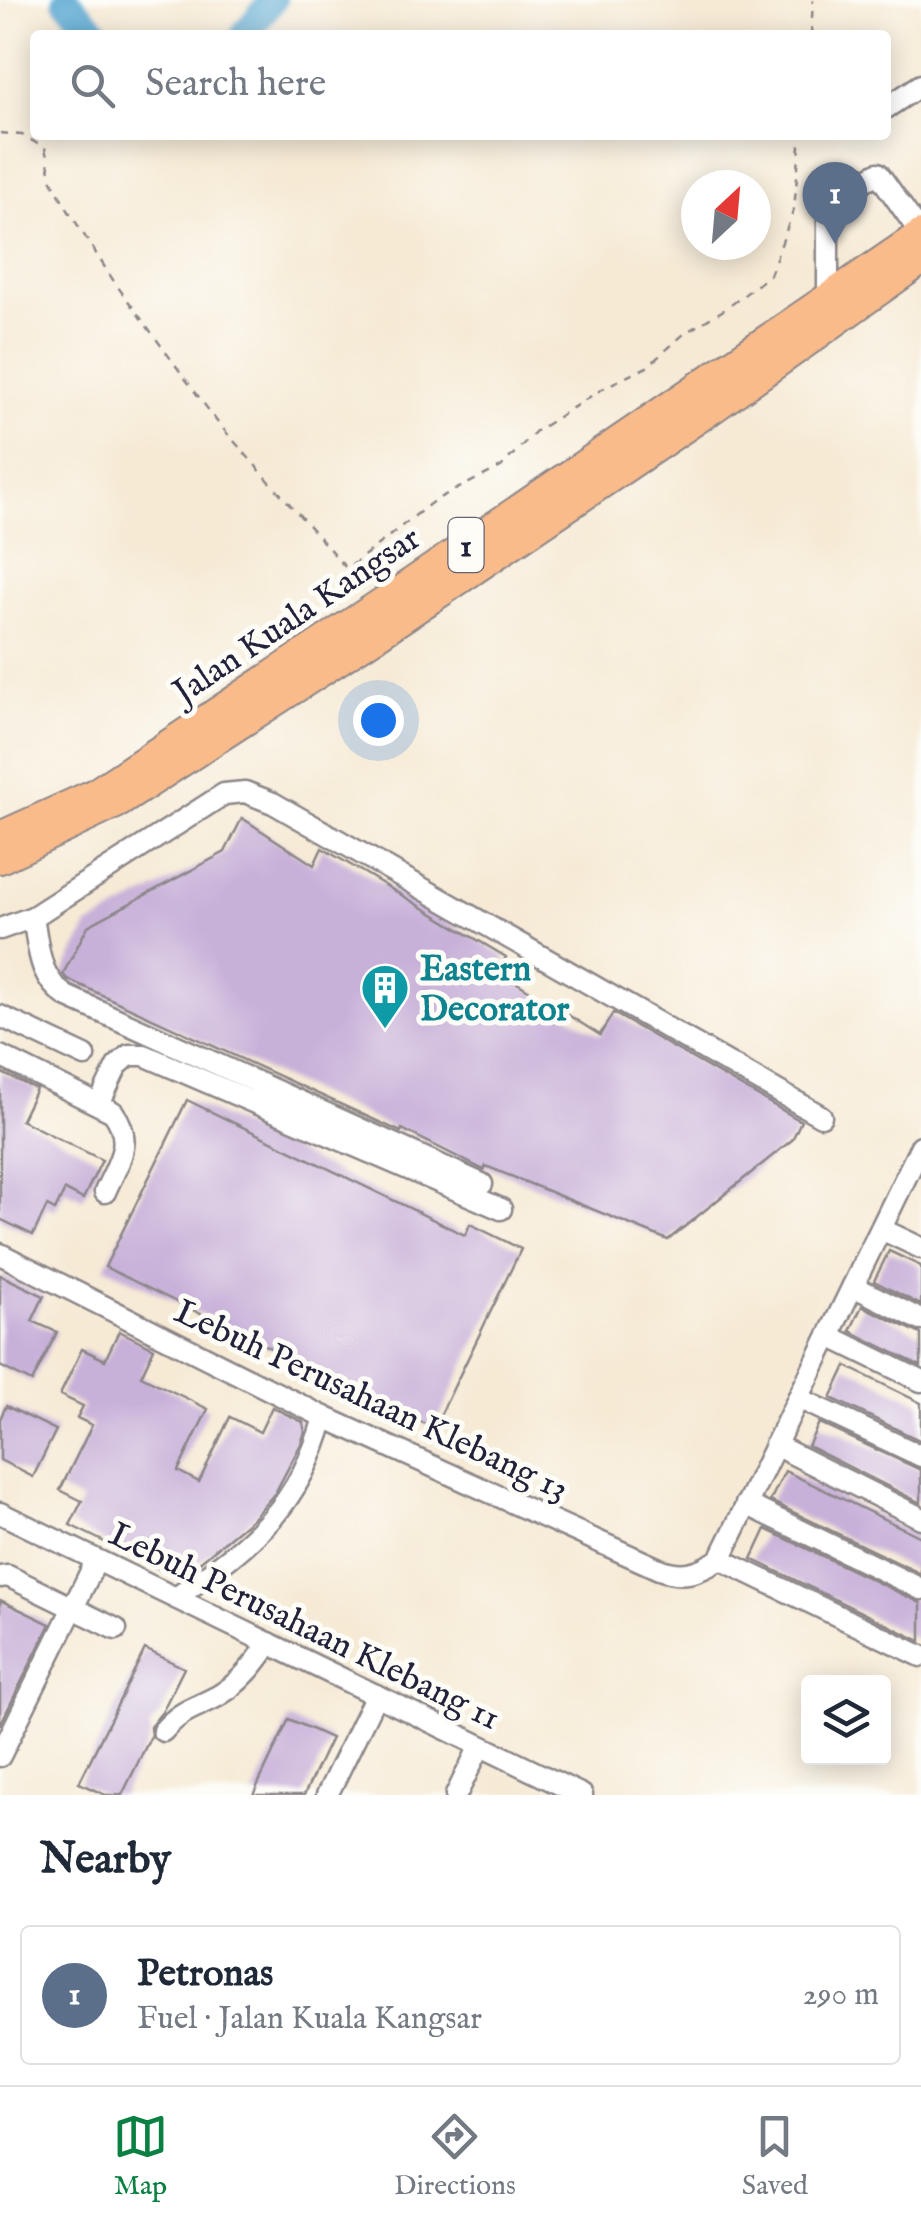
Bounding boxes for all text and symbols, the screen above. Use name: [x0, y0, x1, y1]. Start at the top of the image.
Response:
search box: [30, 30, 891, 140]
icon: search: [65, 58, 120, 113]
text: Search here: [145, 61, 326, 109]
pin: 1: [802, 162, 868, 244]
north arrow: [681, 170, 771, 260]
street label: Jalan Kuala Kangsar: [162, 517, 430, 718]
road number: 1: [448, 518, 484, 572]
your location: [353, 695, 404, 746]
place label: Eastern Decorator: [420, 948, 570, 1033]
building icon: Eastern Decorator: [359, 962, 411, 1030]
street label: Lebuh Perusahaan Klebang 13: [167, 1290, 575, 1512]
street label: Lebuh Perusahaan Klebang 11: [101, 1513, 507, 1742]
map controls: [801, 1675, 891, 1765]
button: layers: [801, 1675, 891, 1765]
text: Nearby: [40, 1834, 171, 1887]
text: Petronas: [137, 1951, 273, 1999]
text: 1: [69, 1975, 80, 2016]
text: 290 m: [803, 1975, 879, 2016]
text: Fuel · Jalan Kuala Kangsar: [137, 1999, 482, 2040]
tab: Map: [113, 2109, 168, 2204]
tab: Directions: [394, 2109, 516, 2204]
tab: Saved: [742, 2109, 808, 2204]

